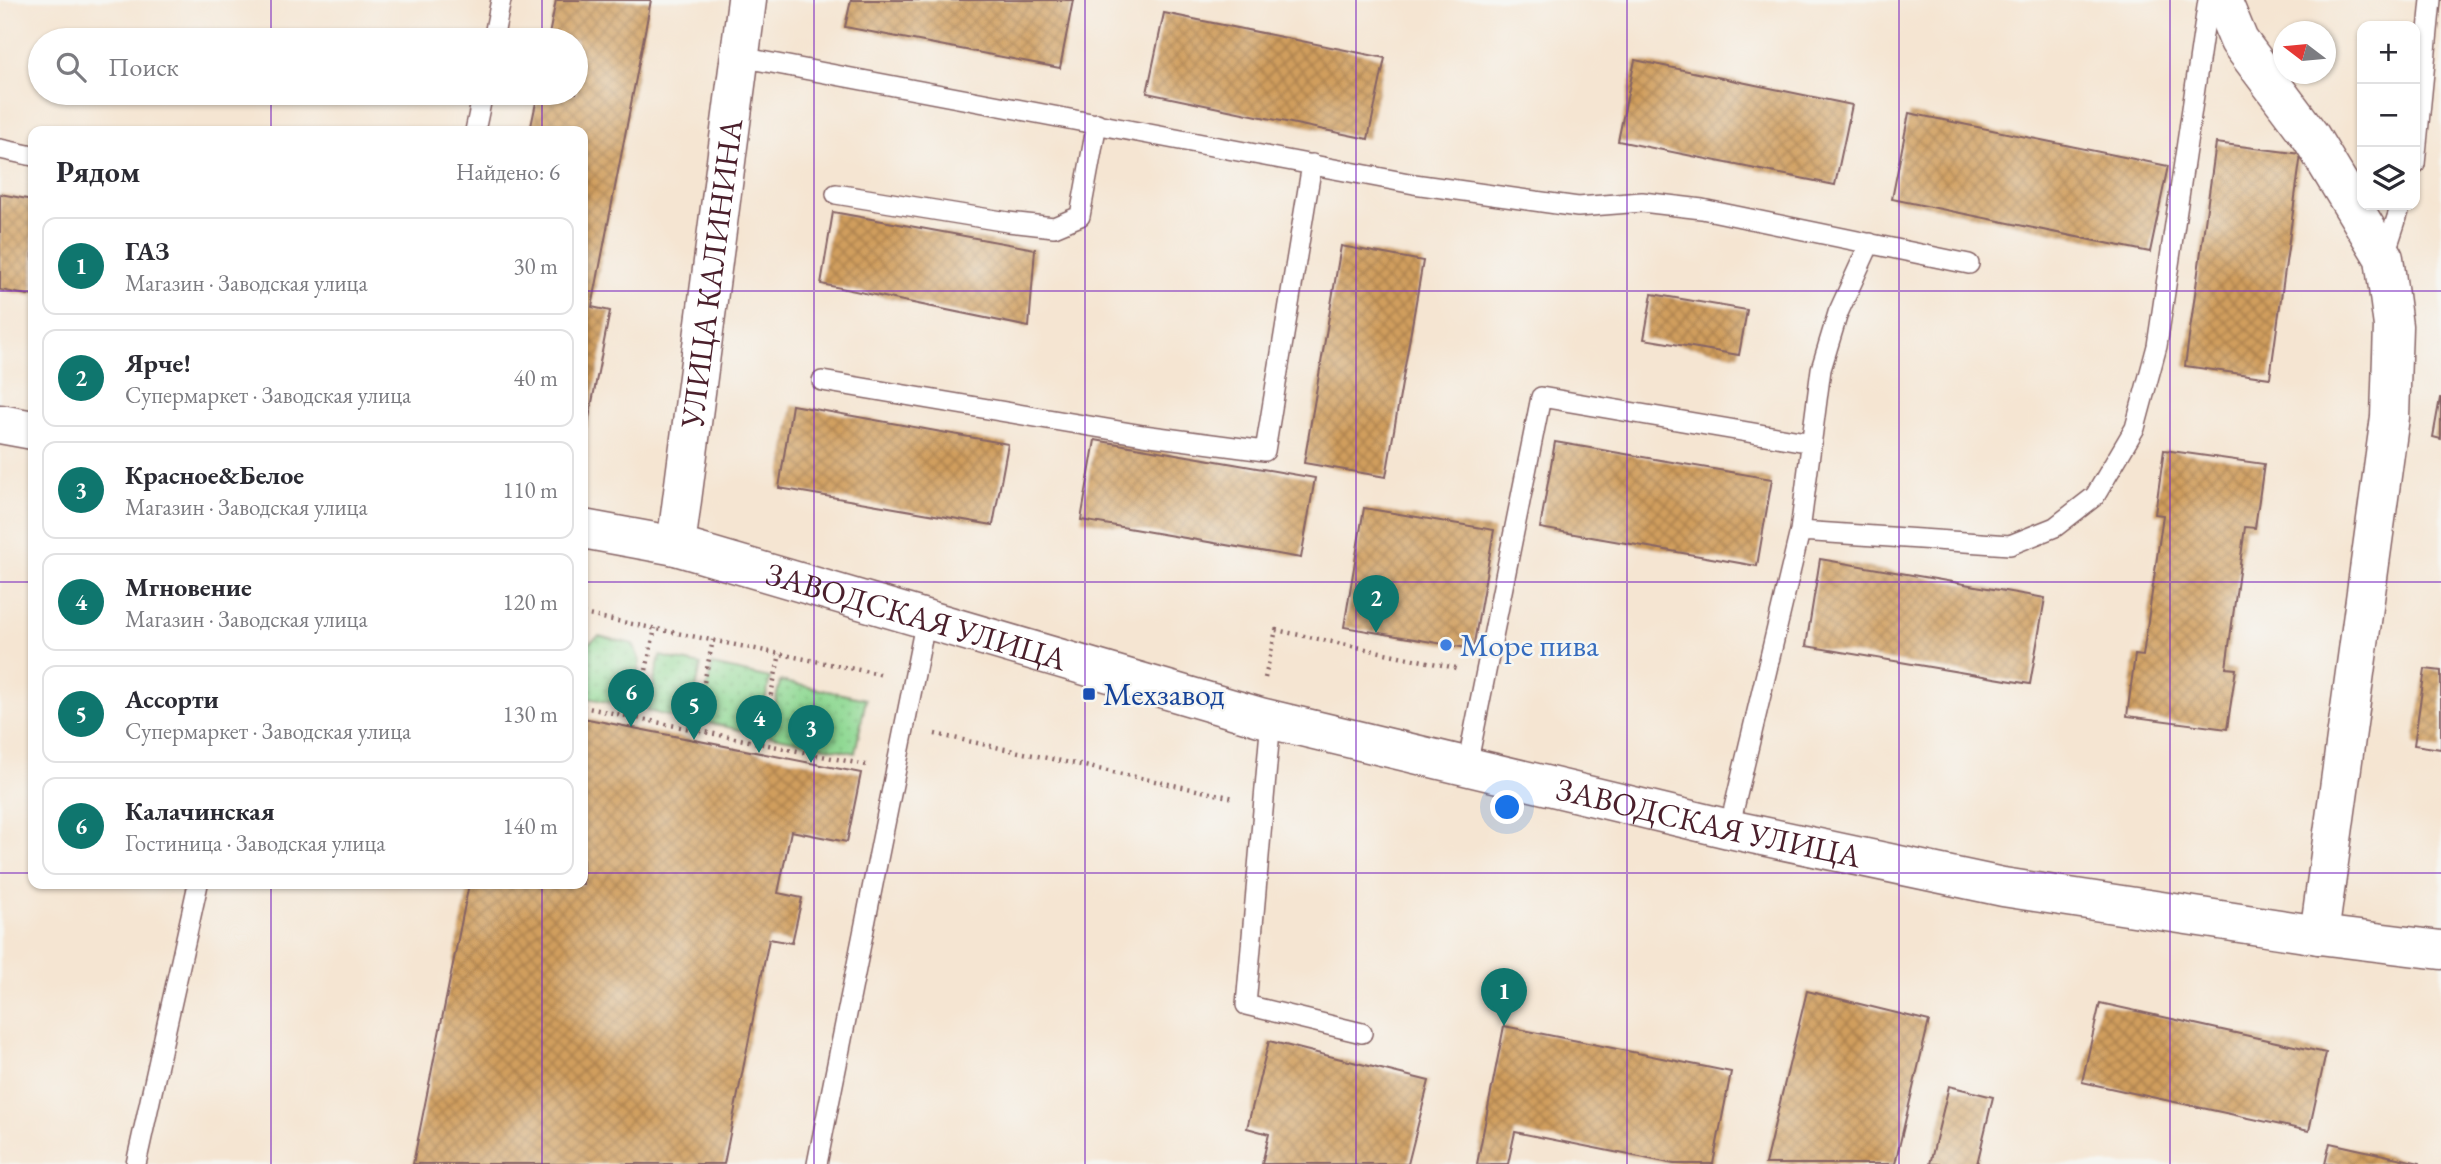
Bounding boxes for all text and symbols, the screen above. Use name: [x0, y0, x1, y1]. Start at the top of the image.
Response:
north arrow: [2273, 21, 2336, 84]
map controls: [2357, 21, 2420, 210]
button: +: [2357, 21, 2420, 84]
search box: [28, 28, 588, 105]
icon: search: [52, 48, 90, 86]
text: Поиск: [108, 50, 179, 84]
button: −: [2357, 84, 2420, 147]
street label: УЛИЦА КАЛИНИНА: [670, 115, 752, 431]
button: layers: [2357, 147, 2420, 210]
text: Рядом: [56, 152, 140, 191]
text: Найдено: 6: [456, 157, 560, 187]
text: ГАЗ: [125, 234, 170, 268]
text: 1: [75, 251, 87, 281]
text: 30 m: [513, 251, 558, 281]
text: Магазин · Заводская улица: [125, 268, 368, 298]
text: Ярче!: [125, 346, 191, 380]
text: 2: [75, 363, 87, 393]
text: 40 m: [513, 363, 558, 393]
text: Супермаркет · Заводская улица: [125, 380, 411, 410]
text: Красное&Белое: [125, 458, 304, 492]
text: 3: [75, 475, 87, 505]
text: 110 m: [502, 475, 558, 505]
text: Магазин · Заводская улица: [125, 492, 368, 522]
street label: ЗАВОДСКАЯ УЛИЦА: [761, 553, 1072, 680]
text: Мгновение: [125, 570, 252, 604]
pin: 2: [1353, 575, 1399, 633]
text: 4: [75, 587, 87, 617]
text: 120 m: [502, 587, 558, 617]
text: Магазин · Заводская улица: [125, 604, 368, 634]
place label: Море пива: [1460, 624, 1599, 666]
marker: Море пива: [1438, 637, 1454, 653]
pin: 6: [608, 669, 654, 727]
place label: Мехзавод: [1103, 673, 1225, 715]
text: Ассорти: [125, 682, 219, 716]
pin: 5: [671, 682, 717, 740]
marker: Мехзавод: [1081, 686, 1097, 702]
pin: 4: [736, 695, 782, 753]
text: 5: [75, 699, 87, 729]
text: 130 m: [502, 699, 558, 729]
pin: 3: [788, 705, 834, 763]
text: Супермаркет · Заводская улица: [125, 716, 411, 746]
street label: ЗАВОДСКАЯ УЛИЦА: [1552, 768, 1866, 878]
your location: [1490, 790, 1524, 824]
text: Калачинская: [125, 794, 275, 828]
text: 6: [75, 811, 87, 841]
text: 140 m: [502, 811, 558, 841]
text: Гостиница · Заводская улица: [125, 828, 385, 858]
pin: 1: [1481, 968, 1527, 1026]

